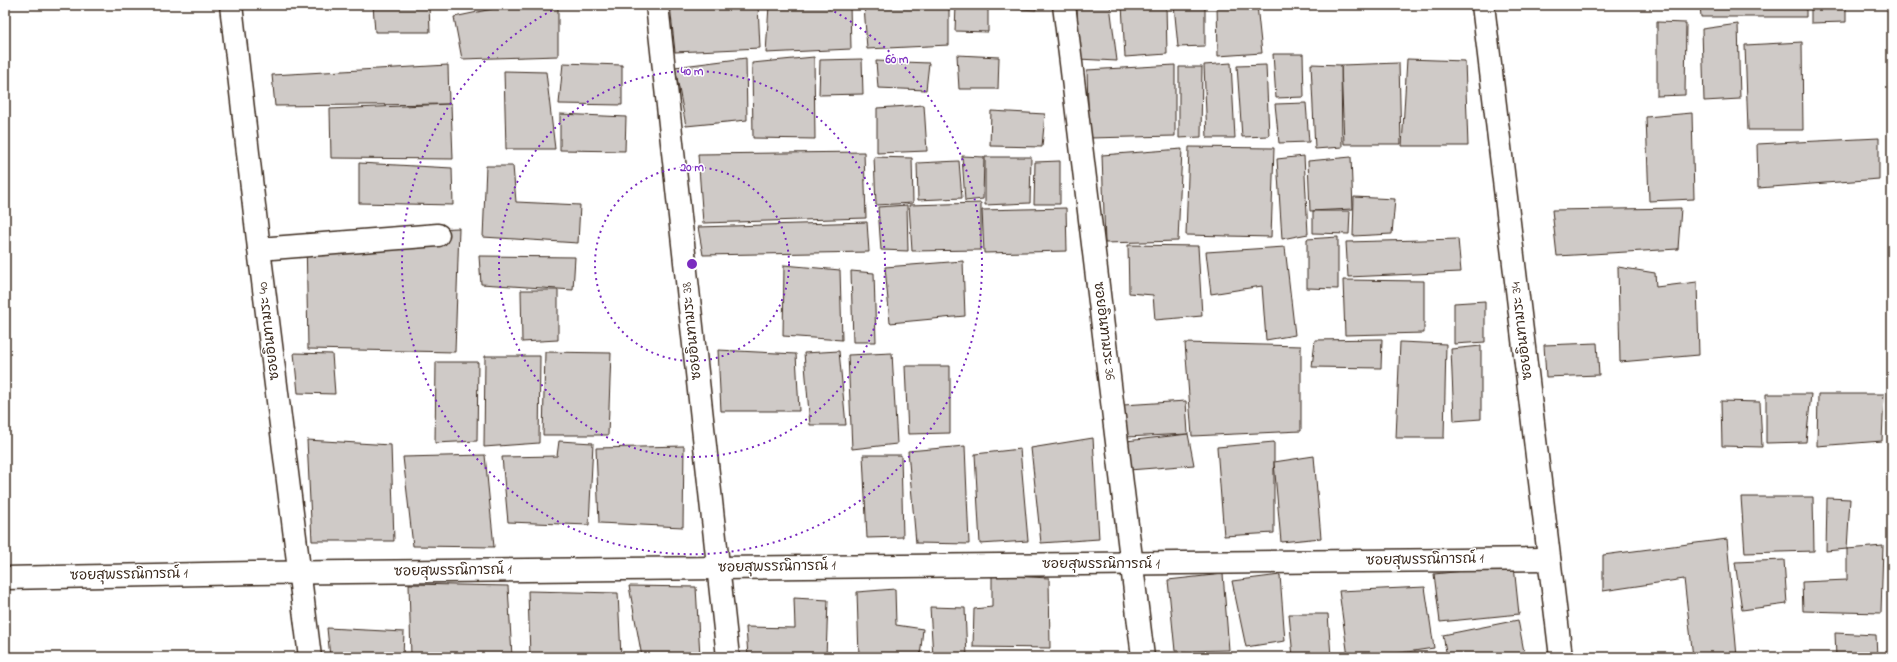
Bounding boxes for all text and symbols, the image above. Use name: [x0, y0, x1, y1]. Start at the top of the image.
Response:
text: 60 m: [885, 51, 909, 69]
text: 40 m: [680, 63, 704, 81]
text: 20 m: [679, 159, 704, 177]
centre of rings: [685, 257, 699, 271]
street label: ซอยอินทามระ 36: [1088, 280, 1120, 382]
street label: ซอยอินทามระ 34: [1506, 280, 1538, 381]
street label: ซอยอินทามระ 40: [253, 281, 285, 381]
street label: ซอยอินทามระ 38: [676, 281, 708, 381]
street label: ซอยสุพรรณิการณ์ 1: [1366, 548, 1485, 572]
street label: ซอยสุพรรณิการณ์ 1: [1042, 554, 1160, 575]
street label: ซอยสุพรรณิการณ์ 1: [718, 555, 837, 579]
street label: ซอยสุพรรณิการณ์ 1: [394, 559, 513, 583]
street label: ซอยสุพรรณิการณ์ 1: [70, 563, 189, 587]

